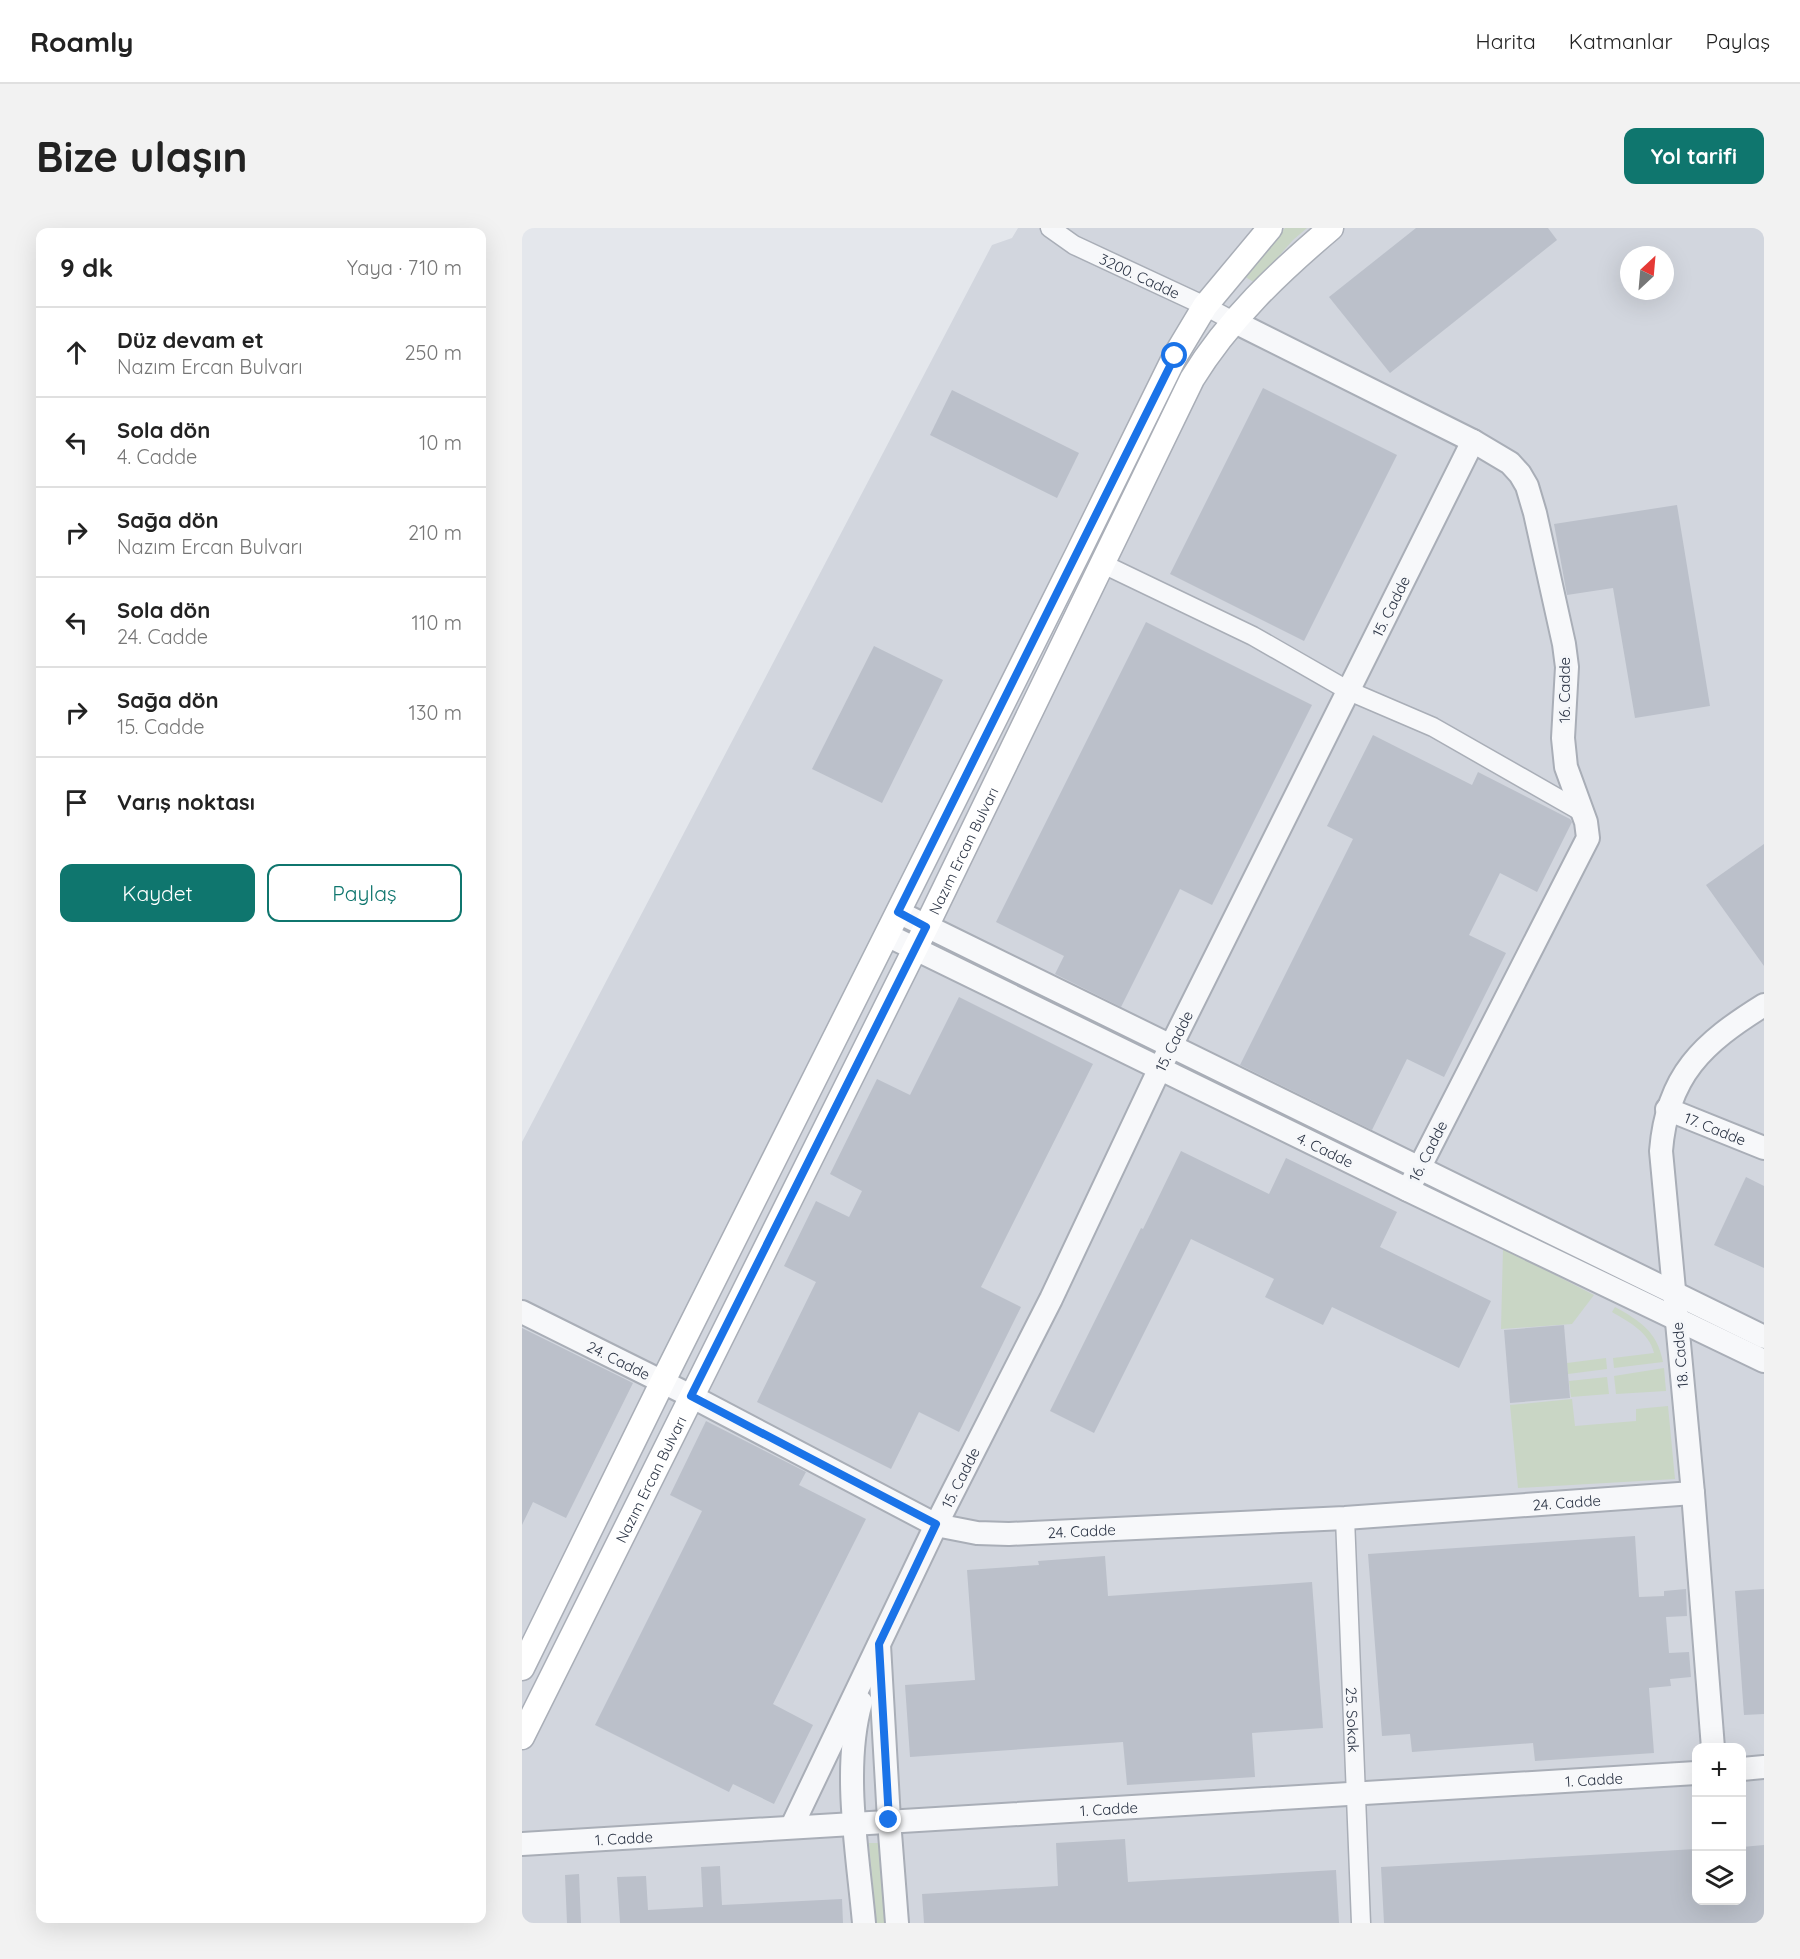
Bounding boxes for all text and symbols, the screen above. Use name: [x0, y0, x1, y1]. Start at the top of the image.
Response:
text: Roamly: [30, 24, 134, 59]
text: Harita: [1476, 28, 1536, 54]
text: Katmanlar: [1569, 28, 1673, 54]
text: Paylaş: [1706, 28, 1770, 54]
button: Yol tarifi: [1624, 128, 1764, 184]
text: Bize ulaşın: [36, 130, 247, 183]
north arrow: [1620, 246, 1674, 300]
street label: 3200. Cadde: [1097, 249, 1183, 303]
text: 9 dk: [60, 251, 113, 284]
text: Yaya · 710 m: [347, 255, 462, 280]
text: Düz devam et: [117, 326, 264, 354]
icon: ahead: [60, 336, 93, 369]
text: 250 m: [404, 340, 462, 365]
route start: [1161, 342, 1187, 368]
text: Nazım Ercan Bulvarı: [117, 354, 303, 379]
text: Sola dön: [117, 416, 210, 444]
icon: left: [60, 426, 93, 459]
text: 10 m: [419, 430, 462, 455]
text: 4. Cadde: [117, 444, 197, 469]
text: Sağa dön: [117, 506, 219, 534]
icon: right: [60, 516, 93, 549]
text: 210 m: [408, 520, 462, 545]
text: Nazım Ercan Bulvarı: [117, 534, 303, 559]
street label: 15. Cadde: [1367, 572, 1414, 640]
text: Sola dön: [117, 596, 210, 624]
icon: left: [60, 606, 93, 639]
text: 110 m: [412, 610, 462, 635]
text: 24. Cadde: [117, 624, 208, 649]
street label: 16. Cadde: [1555, 657, 1574, 723]
text: Sağa dön: [117, 686, 219, 714]
icon: right: [60, 696, 93, 729]
text: 130 m: [409, 700, 462, 725]
text: 15. Cadde: [117, 714, 205, 739]
street label: Nazım Ercan Bulvarı: [924, 784, 1002, 917]
icon: arrive: [60, 786, 93, 819]
text: Varış noktası: [117, 788, 255, 816]
button: Kaydet: [60, 864, 255, 922]
button: Paylaş: [267, 864, 462, 922]
street label: 15. Cadde: [1150, 1007, 1197, 1075]
street label: 17. Cadde: [1682, 1108, 1749, 1149]
street label: 16. Cadde: [1405, 1117, 1451, 1185]
street label: 4. Cadde: [1294, 1128, 1357, 1171]
street label: 18. Cadde: [1668, 1321, 1692, 1389]
street label: 24. Cadde: [584, 1336, 654, 1384]
street label: Nazım Ercan Bulvarı: [611, 1413, 690, 1546]
street label: 15. Cadde: [937, 1444, 984, 1511]
street label: 24. Cadde: [1532, 1490, 1601, 1514]
street label: 24. Cadde: [1047, 1519, 1116, 1542]
street label: 25. Sokak: [1342, 1687, 1364, 1753]
map controls: [1692, 1743, 1746, 1905]
button: +: [1692, 1743, 1746, 1797]
street label: 1. Cadde: [1565, 1768, 1624, 1790]
street label: 1. Cadde: [1079, 1797, 1138, 1820]
button: −: [1692, 1797, 1746, 1851]
route end: [875, 1806, 901, 1832]
street label: 1. Cadde: [594, 1827, 653, 1849]
button: layers: [1692, 1851, 1746, 1905]

